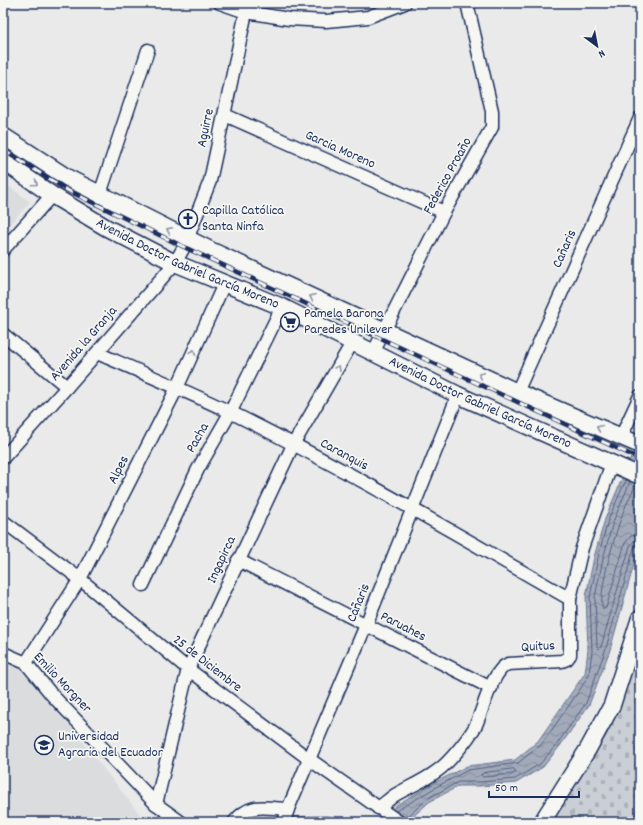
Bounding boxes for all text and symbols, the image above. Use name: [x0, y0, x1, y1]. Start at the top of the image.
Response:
north arrow: [577, 26, 617, 66]
text: N: [594, 45, 608, 61]
street label: Aguirre: [192, 107, 220, 149]
street label: Garcia Moreno: [302, 126, 378, 174]
street label: Federico Proaño: [419, 134, 477, 218]
one-way arrow: [31, 178, 38, 186]
place label: Capilla Católica Santa Ninfa: [202, 201, 284, 237]
church icon: Capilla Católica Santa Ninfa: [177, 208, 199, 230]
street label: Avenida Doctor Gabriel García Moreno: [92, 213, 282, 315]
street label: Cañaris: [548, 226, 582, 271]
one-way arrow: [166, 227, 173, 234]
one-way arrow: [308, 294, 316, 302]
street label: Avenida la Granja: [46, 302, 123, 386]
place label: Pamela Barona Paredes Unilever: [304, 304, 393, 340]
supermarket icon: Pamela Barona Paredes Unilever: [279, 311, 301, 333]
one-way arrow: [188, 349, 196, 356]
street label: Avenida Doctor Gabriel García Moreno: [385, 352, 575, 454]
one-way arrow: [333, 365, 340, 372]
one-way arrow: [477, 372, 485, 380]
street label: Pacha: [181, 419, 215, 457]
one-way arrow: [596, 425, 604, 433]
street label: Caranquis: [316, 434, 372, 476]
street label: Alpes: [103, 452, 135, 488]
street label: Ingapirca: [202, 533, 242, 587]
street label: Cañaris: [342, 581, 376, 625]
street label: Paruahes: [377, 607, 430, 647]
street label: 25 de Diciembre: [168, 631, 246, 697]
street label: Quitus: [521, 636, 556, 658]
street label: Emilio Morgner: [28, 648, 96, 719]
place label: Universidad Agraria del Ecuador: [58, 727, 164, 763]
school or university icon: Universidad Agraria del Ecuador: [33, 734, 55, 756]
scale bar: [489, 773, 579, 799]
text: 50 m: [495, 780, 518, 797]

